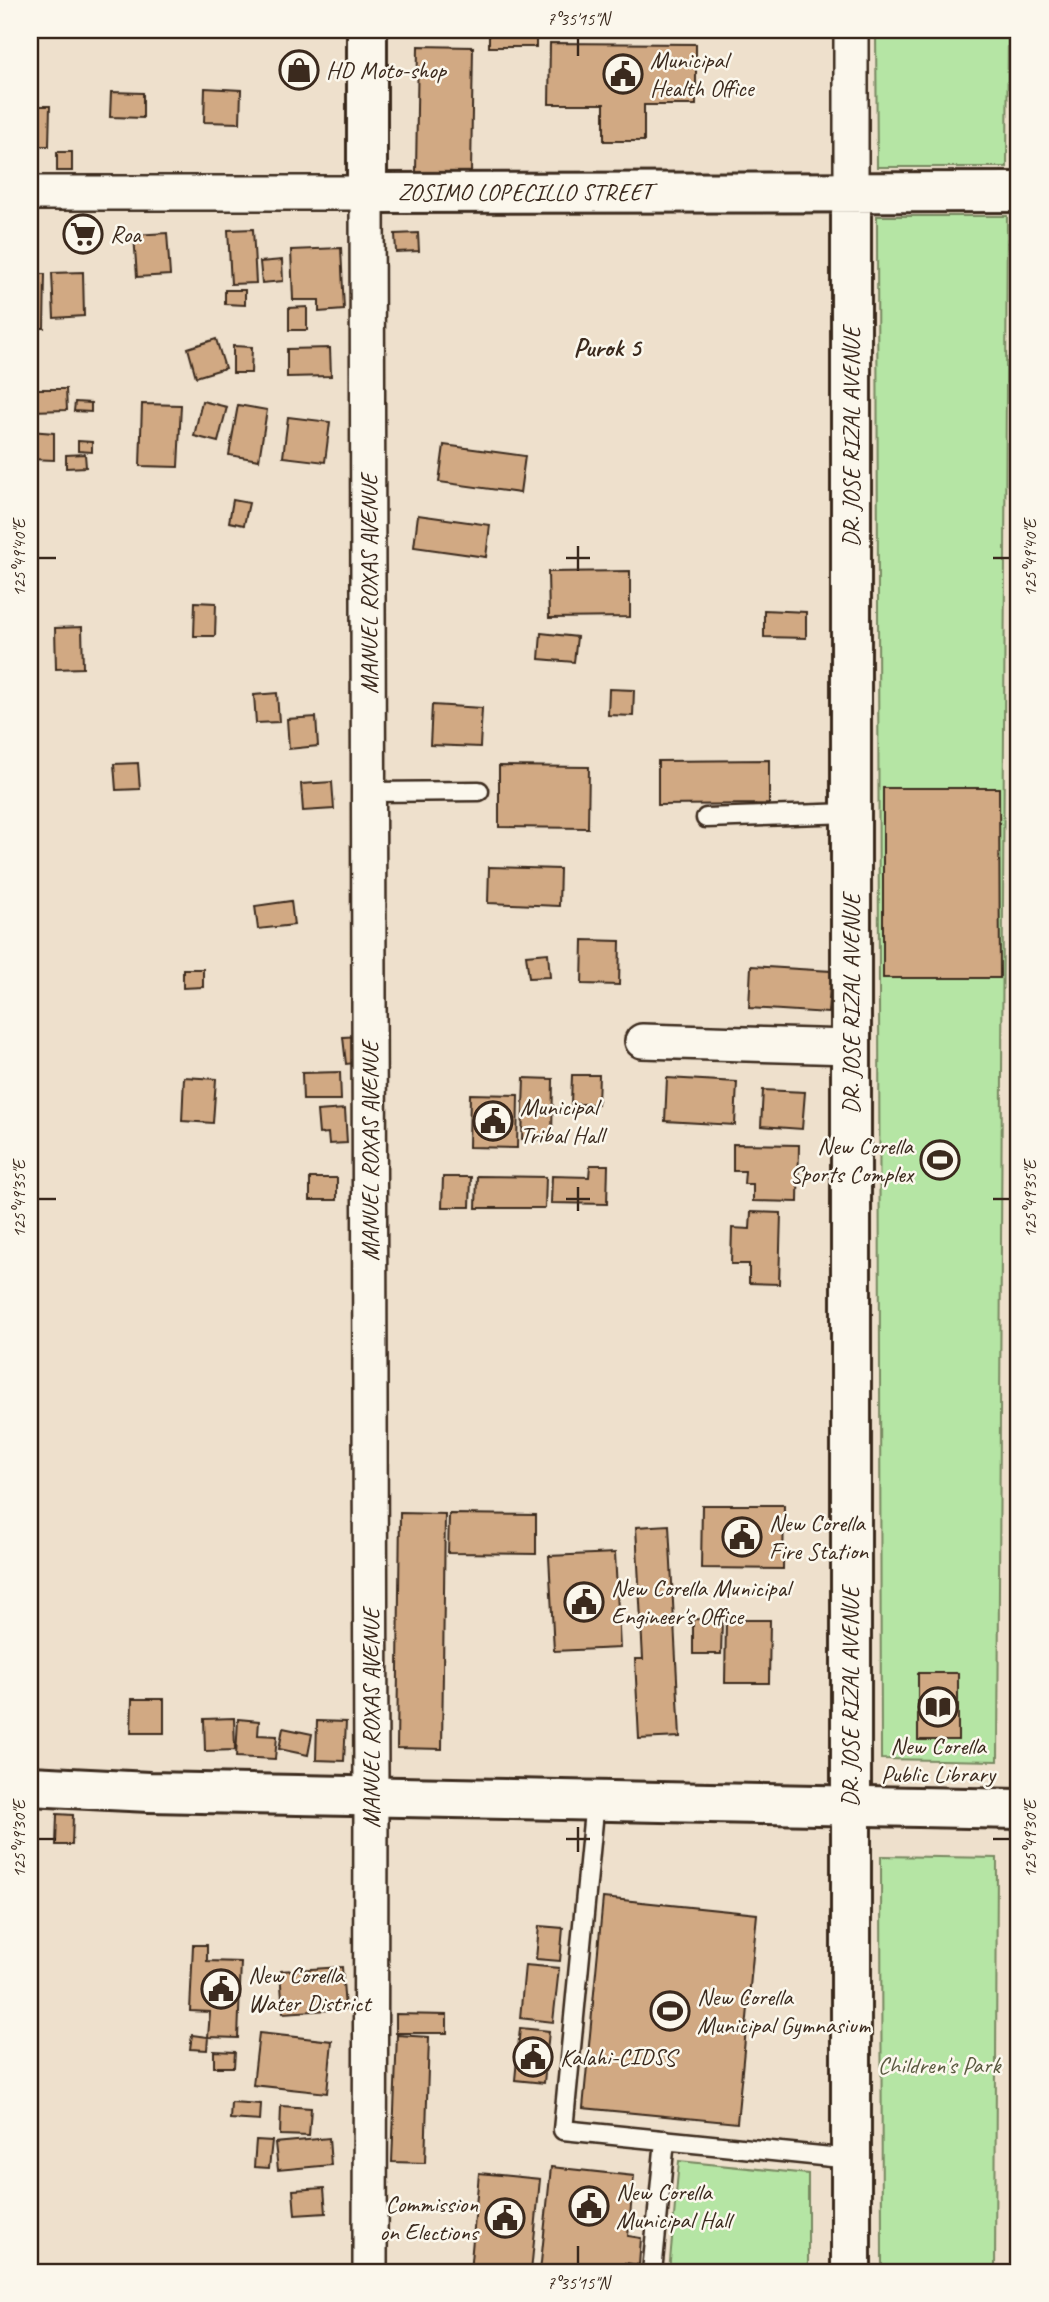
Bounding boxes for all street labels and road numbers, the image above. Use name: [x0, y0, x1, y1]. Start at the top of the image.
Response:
street label: ZOSIMO LOPECILLO STREET: [398, 177, 658, 207]
street label: DR. JOSE RIZAL AVENUE: [836, 324, 866, 547]
street label: MANUEL ROXAS AVENUE: [354, 471, 384, 694]
street label: DR. JOSE RIZAL AVENUE: [836, 891, 866, 1114]
street label: MANUEL ROXAS AVENUE: [355, 1038, 385, 1261]
street label: DR. JOSE RIZAL AVENUE: [835, 1584, 865, 1807]
street label: MANUEL ROXAS AVENUE: [356, 1605, 386, 1828]

